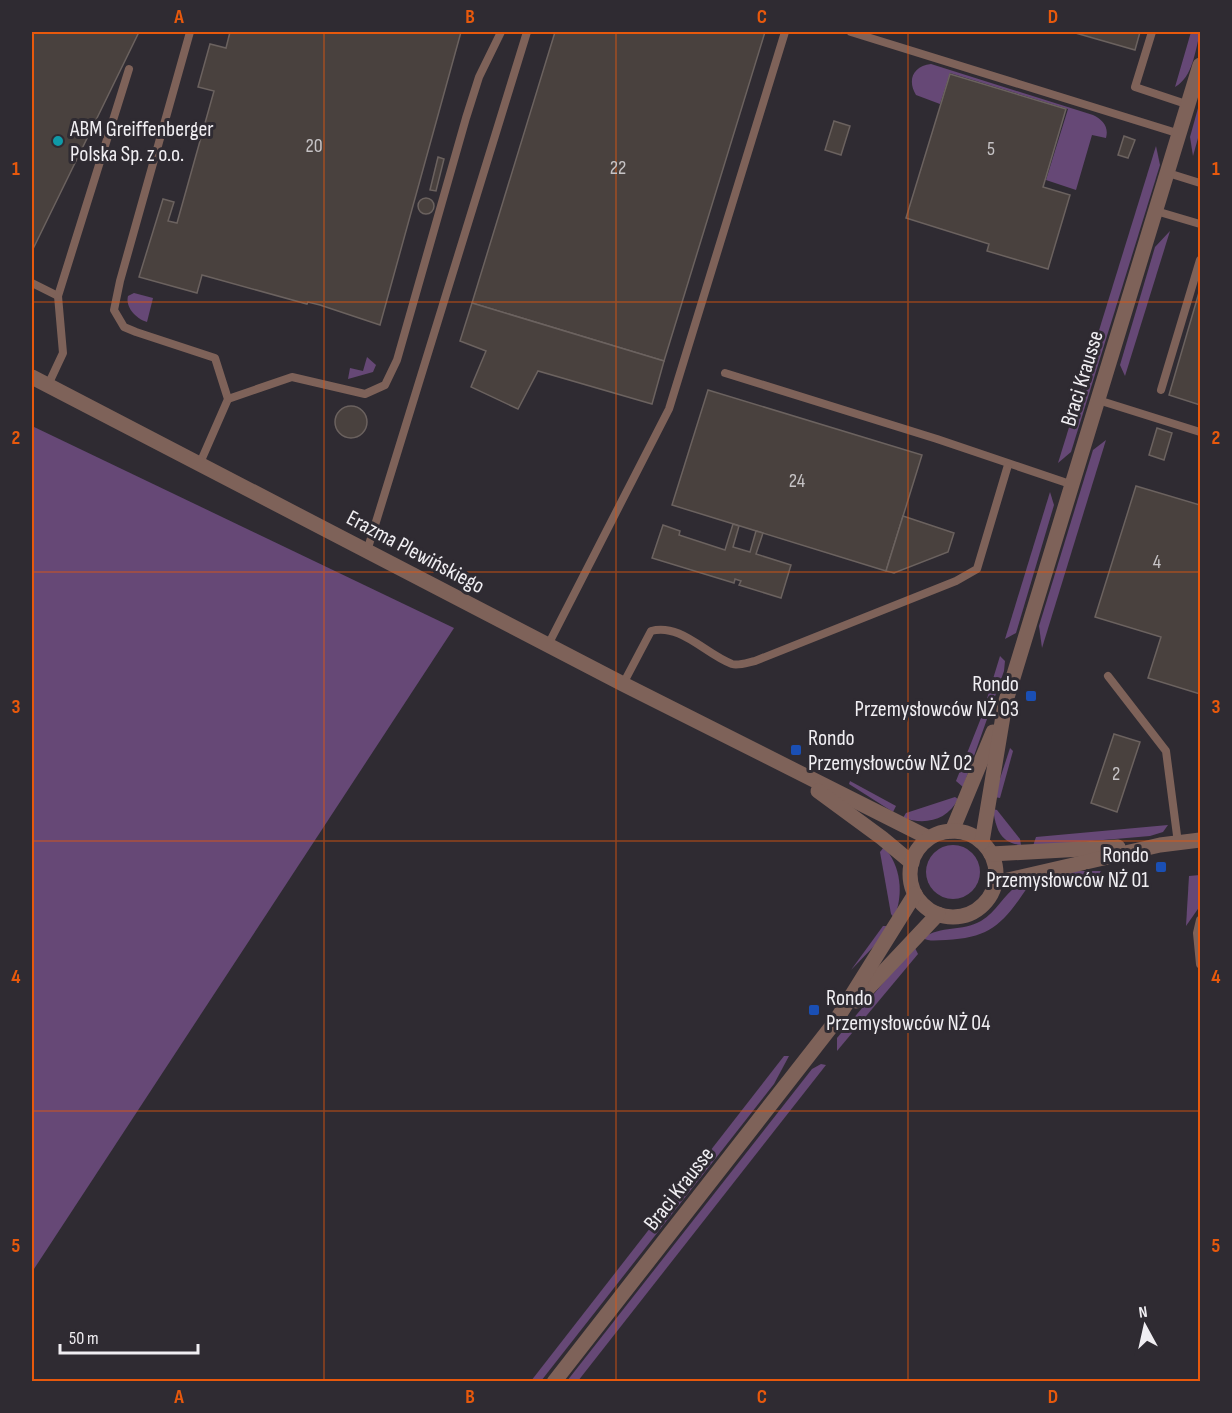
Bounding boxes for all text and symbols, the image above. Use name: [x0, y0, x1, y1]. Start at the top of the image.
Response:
text: A: [173, 5, 184, 29]
text: B: [465, 5, 475, 29]
text: C: [757, 5, 767, 29]
text: D: [1048, 5, 1058, 29]
place label: ABM Greiffenberger Polska Sp. z o.o.: [69, 116, 214, 168]
marker: ABM Greiffenberger Polska Sp. z o.o.: [51, 134, 65, 148]
house number: 20: [305, 134, 323, 158]
house number: 5: [987, 137, 995, 161]
house number: 22: [610, 156, 626, 180]
text: 1: [12, 157, 20, 181]
text: 1: [1212, 157, 1220, 181]
street label: Braci Krausse: [1055, 327, 1110, 429]
text: 2: [12, 426, 20, 450]
text: 2: [1212, 426, 1220, 450]
house number: 24: [789, 469, 805, 493]
street label: Erazma Plewińskiego: [342, 505, 489, 600]
house number: 4: [1153, 550, 1161, 574]
place label: Rondo Przemysłowców NŻ 03: [855, 671, 1019, 723]
marker: Rondo Przemysłowców NŻ 03: [1024, 689, 1038, 703]
text: 3: [12, 695, 21, 719]
text: 3: [1212, 695, 1221, 719]
place label: Rondo Przemysłowców NŻ 02: [808, 725, 972, 777]
marker: Rondo Przemysłowców NŻ 02: [789, 743, 803, 757]
house number: 2: [1112, 762, 1120, 786]
place label: Rondo Przemysłowców NŻ 01: [986, 842, 1149, 894]
marker: Rondo Przemysłowców NŻ 01: [1154, 860, 1168, 874]
text: 4: [11, 965, 21, 989]
text: 4: [1211, 965, 1221, 989]
place label: Rondo Przemysłowców NŻ 04: [826, 985, 990, 1037]
marker: Rondo Przemysłowców NŻ 04: [807, 1003, 821, 1017]
street label: Braci Krausse: [638, 1142, 720, 1236]
text: 5: [12, 1234, 21, 1258]
text: 5: [1212, 1234, 1221, 1258]
north arrow: [1115, 1296, 1175, 1356]
text: N: [1138, 1303, 1149, 1323]
scale bar: [60, 1317, 198, 1355]
text: 50 m: [69, 1328, 99, 1349]
text: A: [173, 1385, 184, 1409]
text: B: [465, 1385, 475, 1409]
text: C: [757, 1385, 767, 1409]
text: D: [1048, 1385, 1058, 1409]

